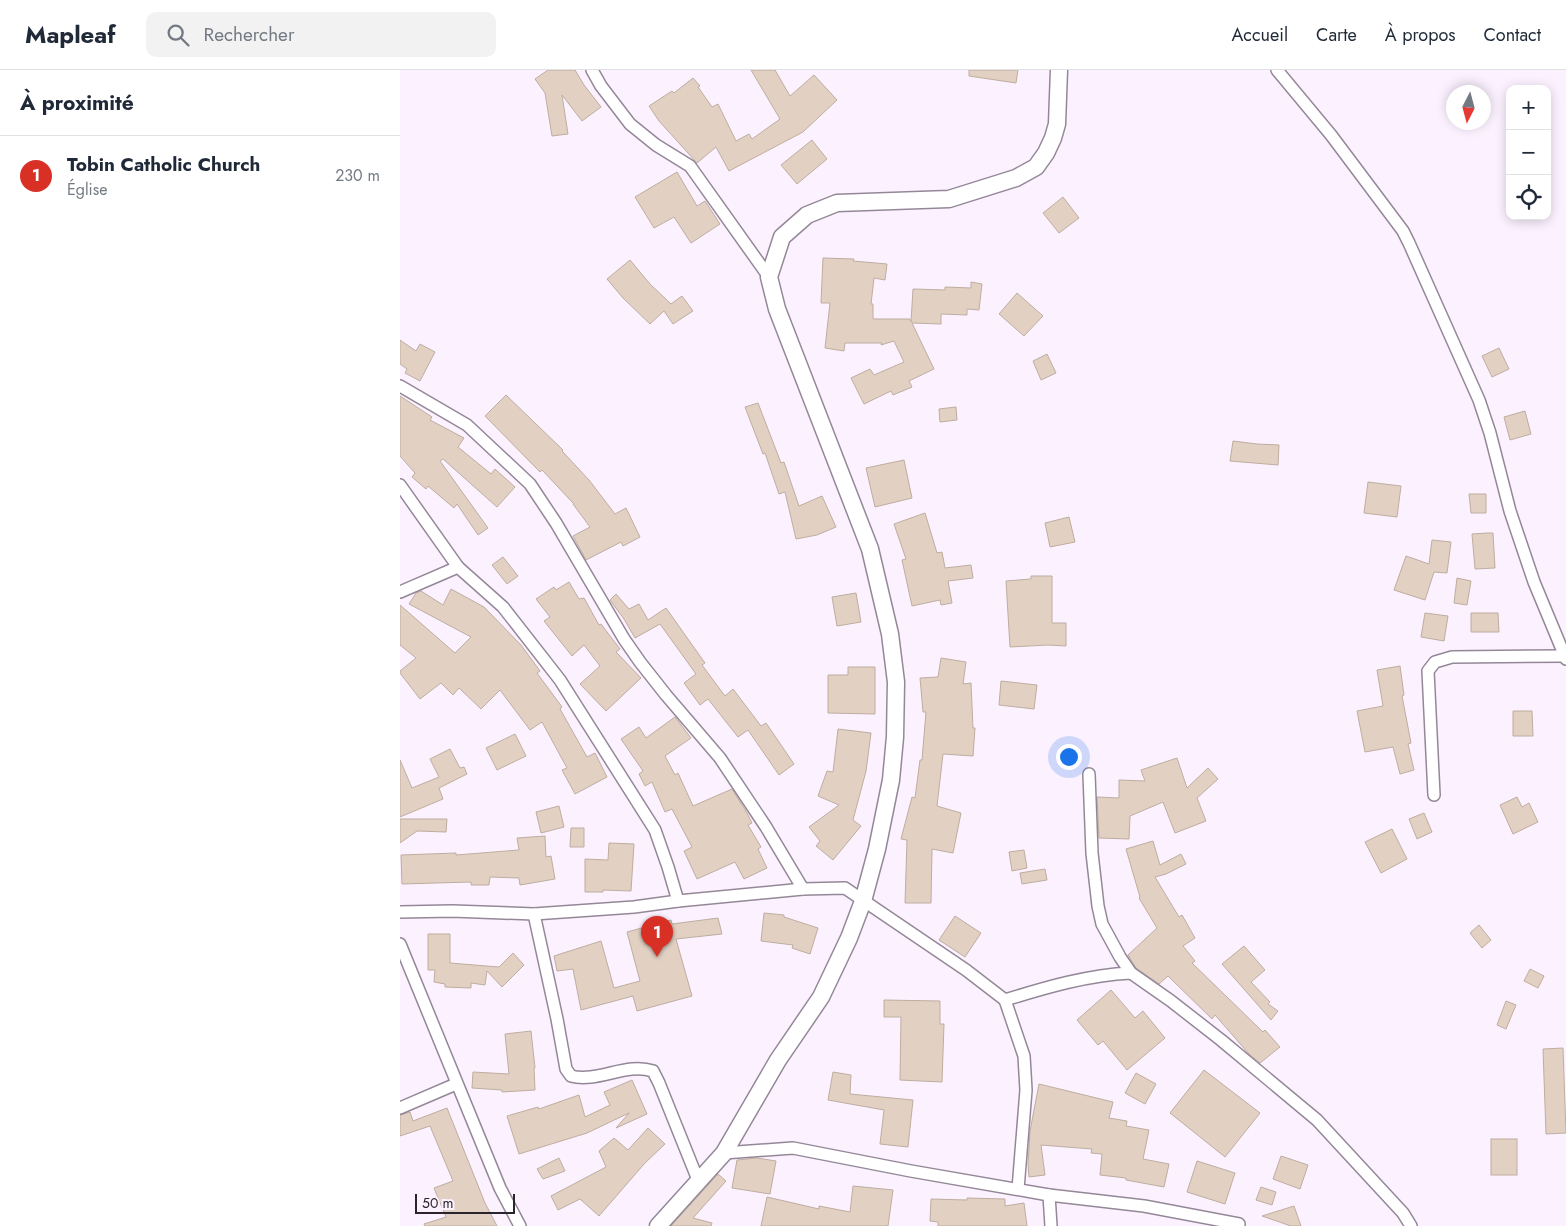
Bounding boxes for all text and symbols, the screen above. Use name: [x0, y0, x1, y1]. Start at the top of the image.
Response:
search box: [146, 12, 496, 57]
text: Mapleaf: [25, 17, 116, 52]
icon: search: [164, 21, 192, 49]
text: Rechercher: [204, 21, 294, 48]
text: Accueil: [1231, 22, 1288, 48]
text: Carte: [1316, 22, 1357, 48]
text: À propos: [1385, 22, 1455, 48]
text: Contact: [1483, 22, 1541, 48]
north arrow: [1446, 85, 1491, 130]
map controls: [1506, 85, 1551, 220]
button: +: [1506, 85, 1551, 130]
text: À proximité: [20, 88, 134, 118]
button: −: [1506, 130, 1551, 175]
text: Tobin Catholic Church: [67, 151, 260, 178]
text: 1: [32, 164, 40, 187]
text: 230 m: [335, 164, 380, 187]
button: locate: [1506, 175, 1551, 220]
text: Église: [67, 178, 107, 201]
your location: [1056, 744, 1082, 770]
pin: 1: [641, 916, 673, 957]
scale bar: [415, 1191, 515, 1214]
text: 50 m: [422, 1193, 453, 1213]

